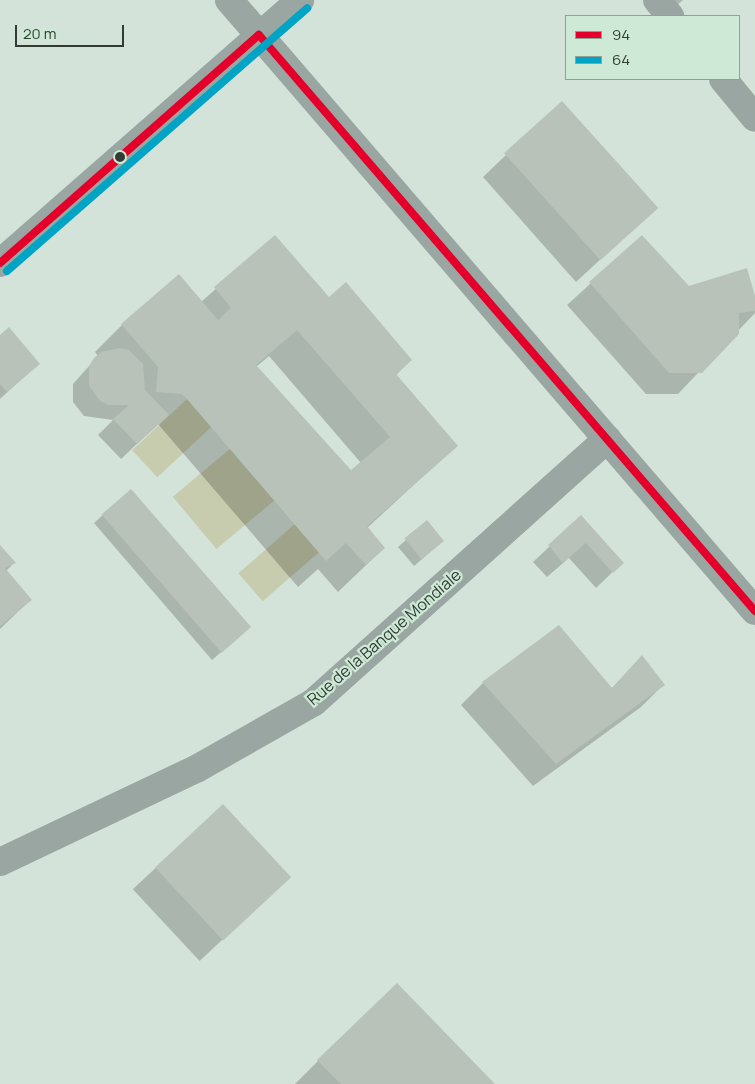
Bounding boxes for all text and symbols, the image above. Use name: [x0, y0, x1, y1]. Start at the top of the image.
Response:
scale bar: [18, 15, 126, 47]
legend: [565, 15, 740, 80]
text: 20 m: [23, 23, 56, 44]
text: 94: [612, 24, 630, 45]
text: 64: [612, 49, 630, 70]
unlabelled marker: [115, 152, 125, 162]
street label: Rue de la Banque Mondiale: [303, 565, 465, 709]

